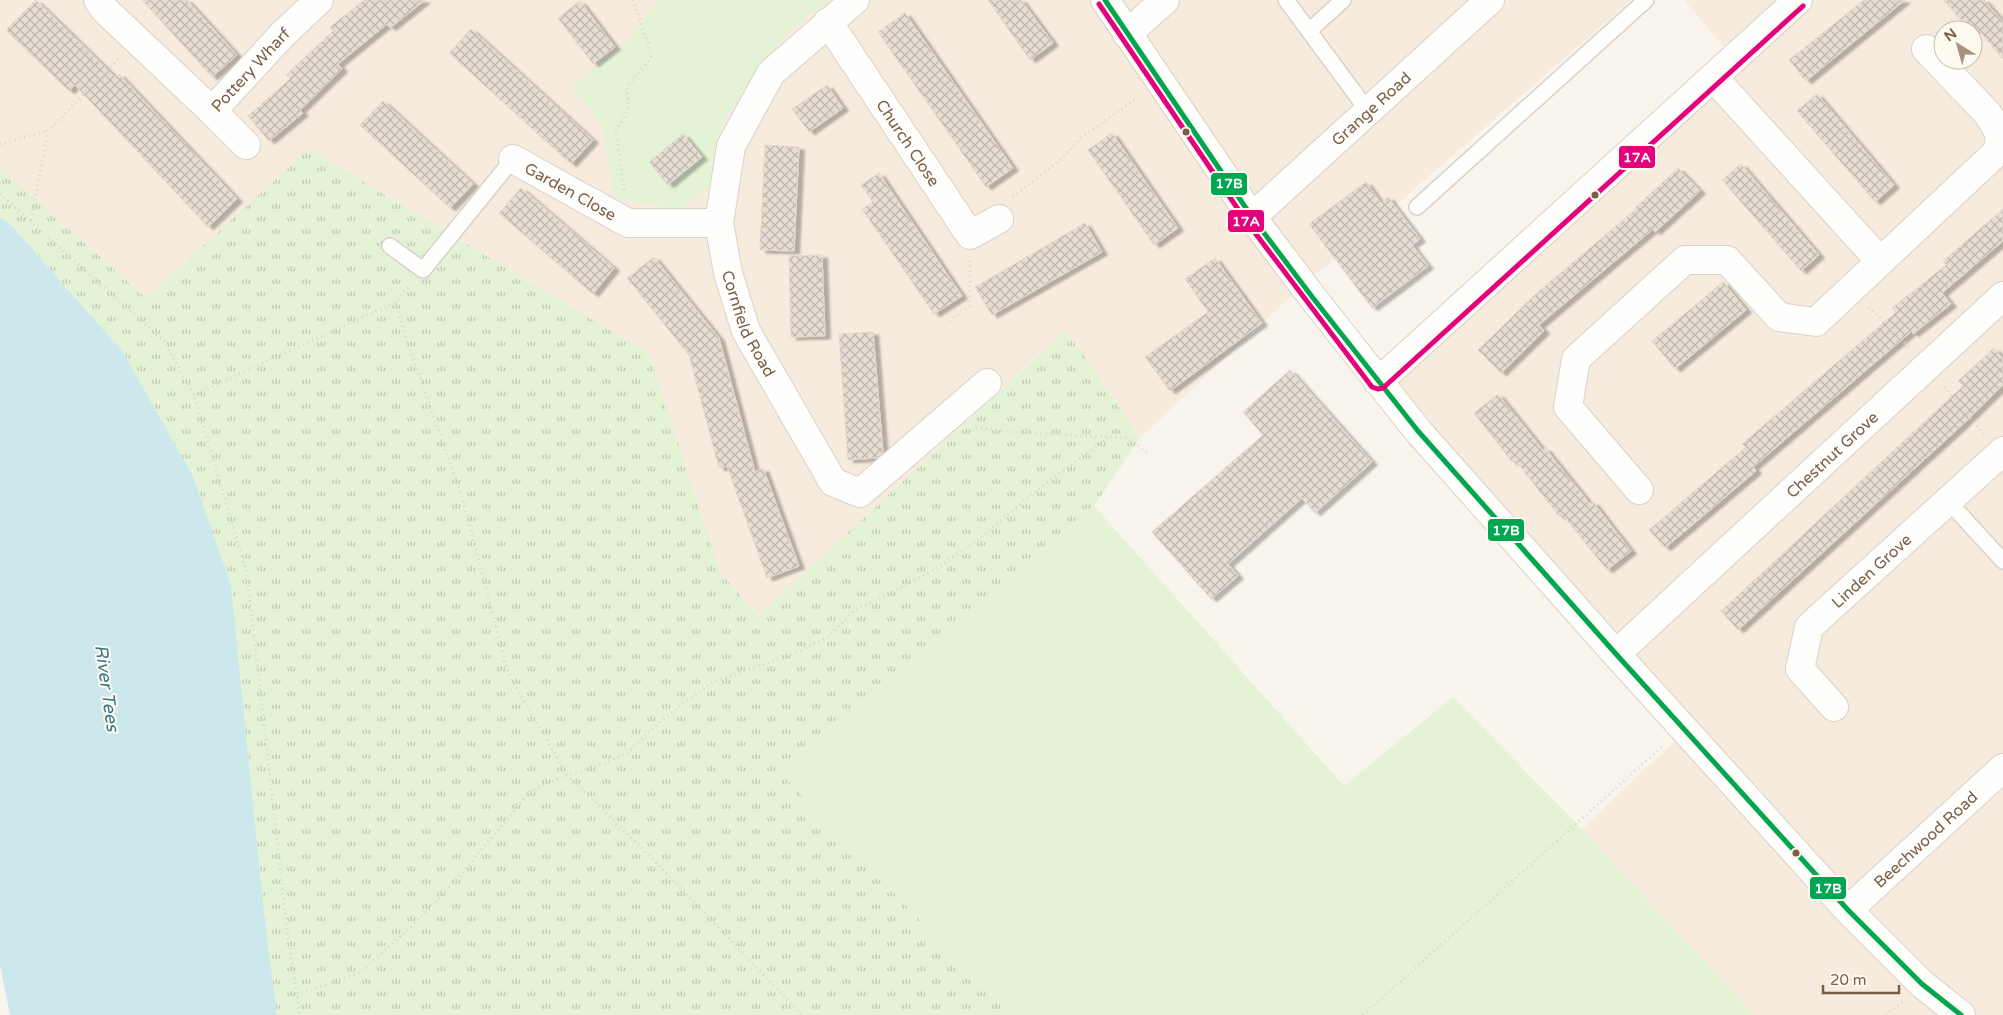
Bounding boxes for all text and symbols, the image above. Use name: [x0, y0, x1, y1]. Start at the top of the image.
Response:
north arrow: [1933, 20, 1983, 70]
street label: Pottery Wharf: [207, 23, 295, 116]
text: N: [1941, 25, 1960, 45]
street label: Grange Road: [1328, 68, 1416, 151]
street label: Church Close: [871, 96, 944, 191]
unlabelled marker: [1181, 127, 1191, 137]
line badge: 17A: [1618, 145, 1656, 169]
text: 17A: [1623, 149, 1652, 166]
street label: Garden Close: [521, 159, 619, 225]
line badge: 17B: [1210, 172, 1248, 196]
text: 17B: [1215, 175, 1243, 192]
unlabelled marker: [1590, 190, 1600, 200]
line badge: 17A: [1227, 209, 1265, 233]
text: 17A: [1232, 213, 1261, 230]
street label: Cornfield Road: [717, 268, 779, 381]
street label: Chestnut Grove: [1782, 408, 1883, 503]
line badge: 17B: [1487, 518, 1525, 542]
text: 17B: [1492, 522, 1520, 539]
street label: Linden Grove: [1828, 530, 1916, 613]
water label: River Tees: [90, 643, 124, 734]
street label: Beechwood Road: [1870, 787, 1982, 892]
unlabelled marker: [1791, 848, 1801, 858]
line badge: 17B: [1809, 876, 1847, 900]
text: 17B: [1814, 880, 1842, 897]
scale bar: [1823, 962, 1899, 994]
text: 20 m: [1830, 971, 1867, 989]

